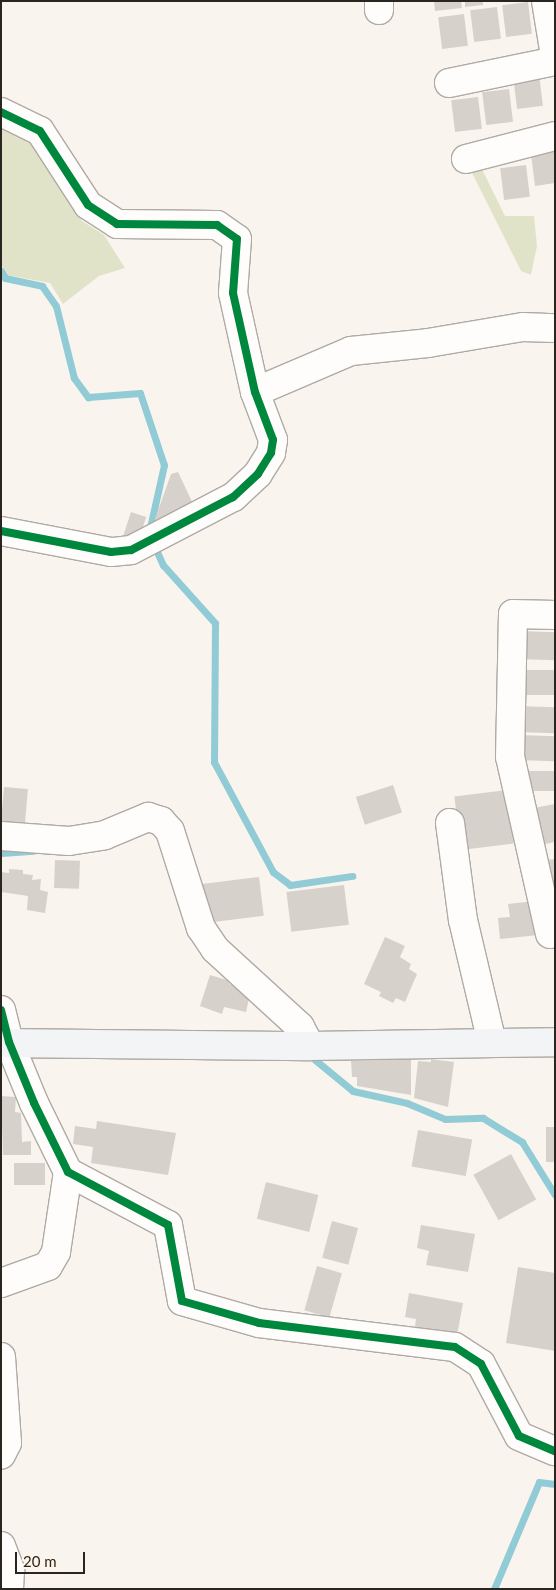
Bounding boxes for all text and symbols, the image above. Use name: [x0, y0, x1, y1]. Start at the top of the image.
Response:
scale bar: [18, 1542, 88, 1574]
text: 20 m: [23, 1552, 57, 1570]

